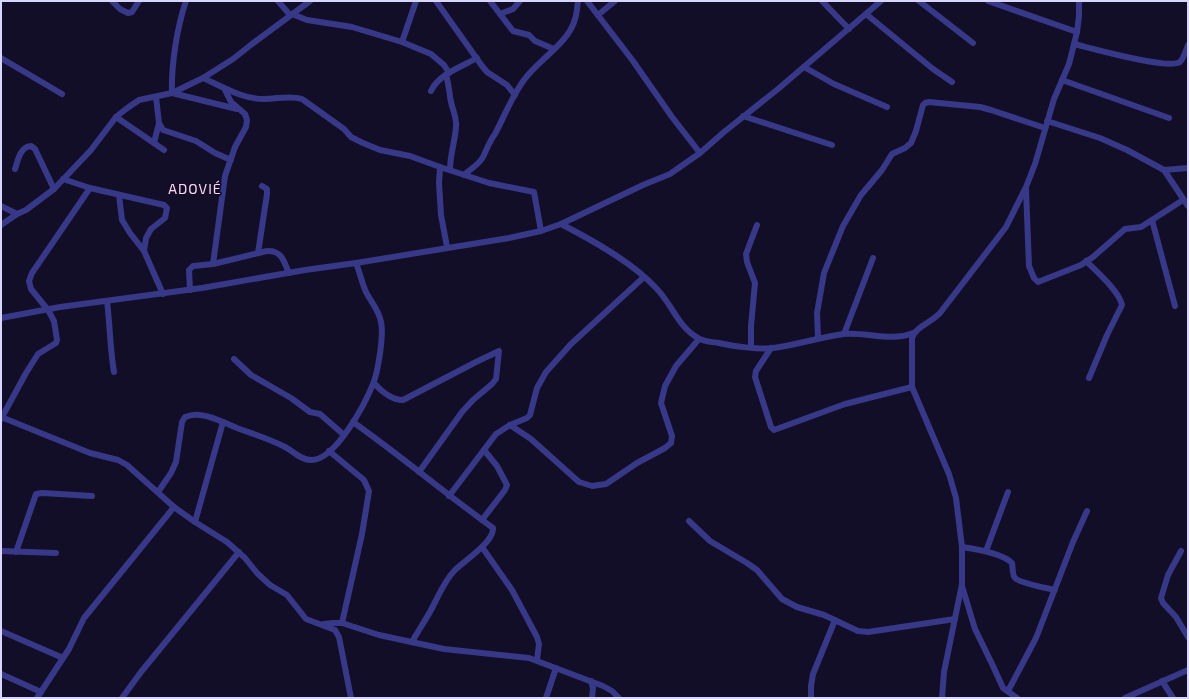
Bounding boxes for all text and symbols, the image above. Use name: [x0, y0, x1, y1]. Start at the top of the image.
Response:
district label: ADOVIÉ: [168, 180, 222, 197]

